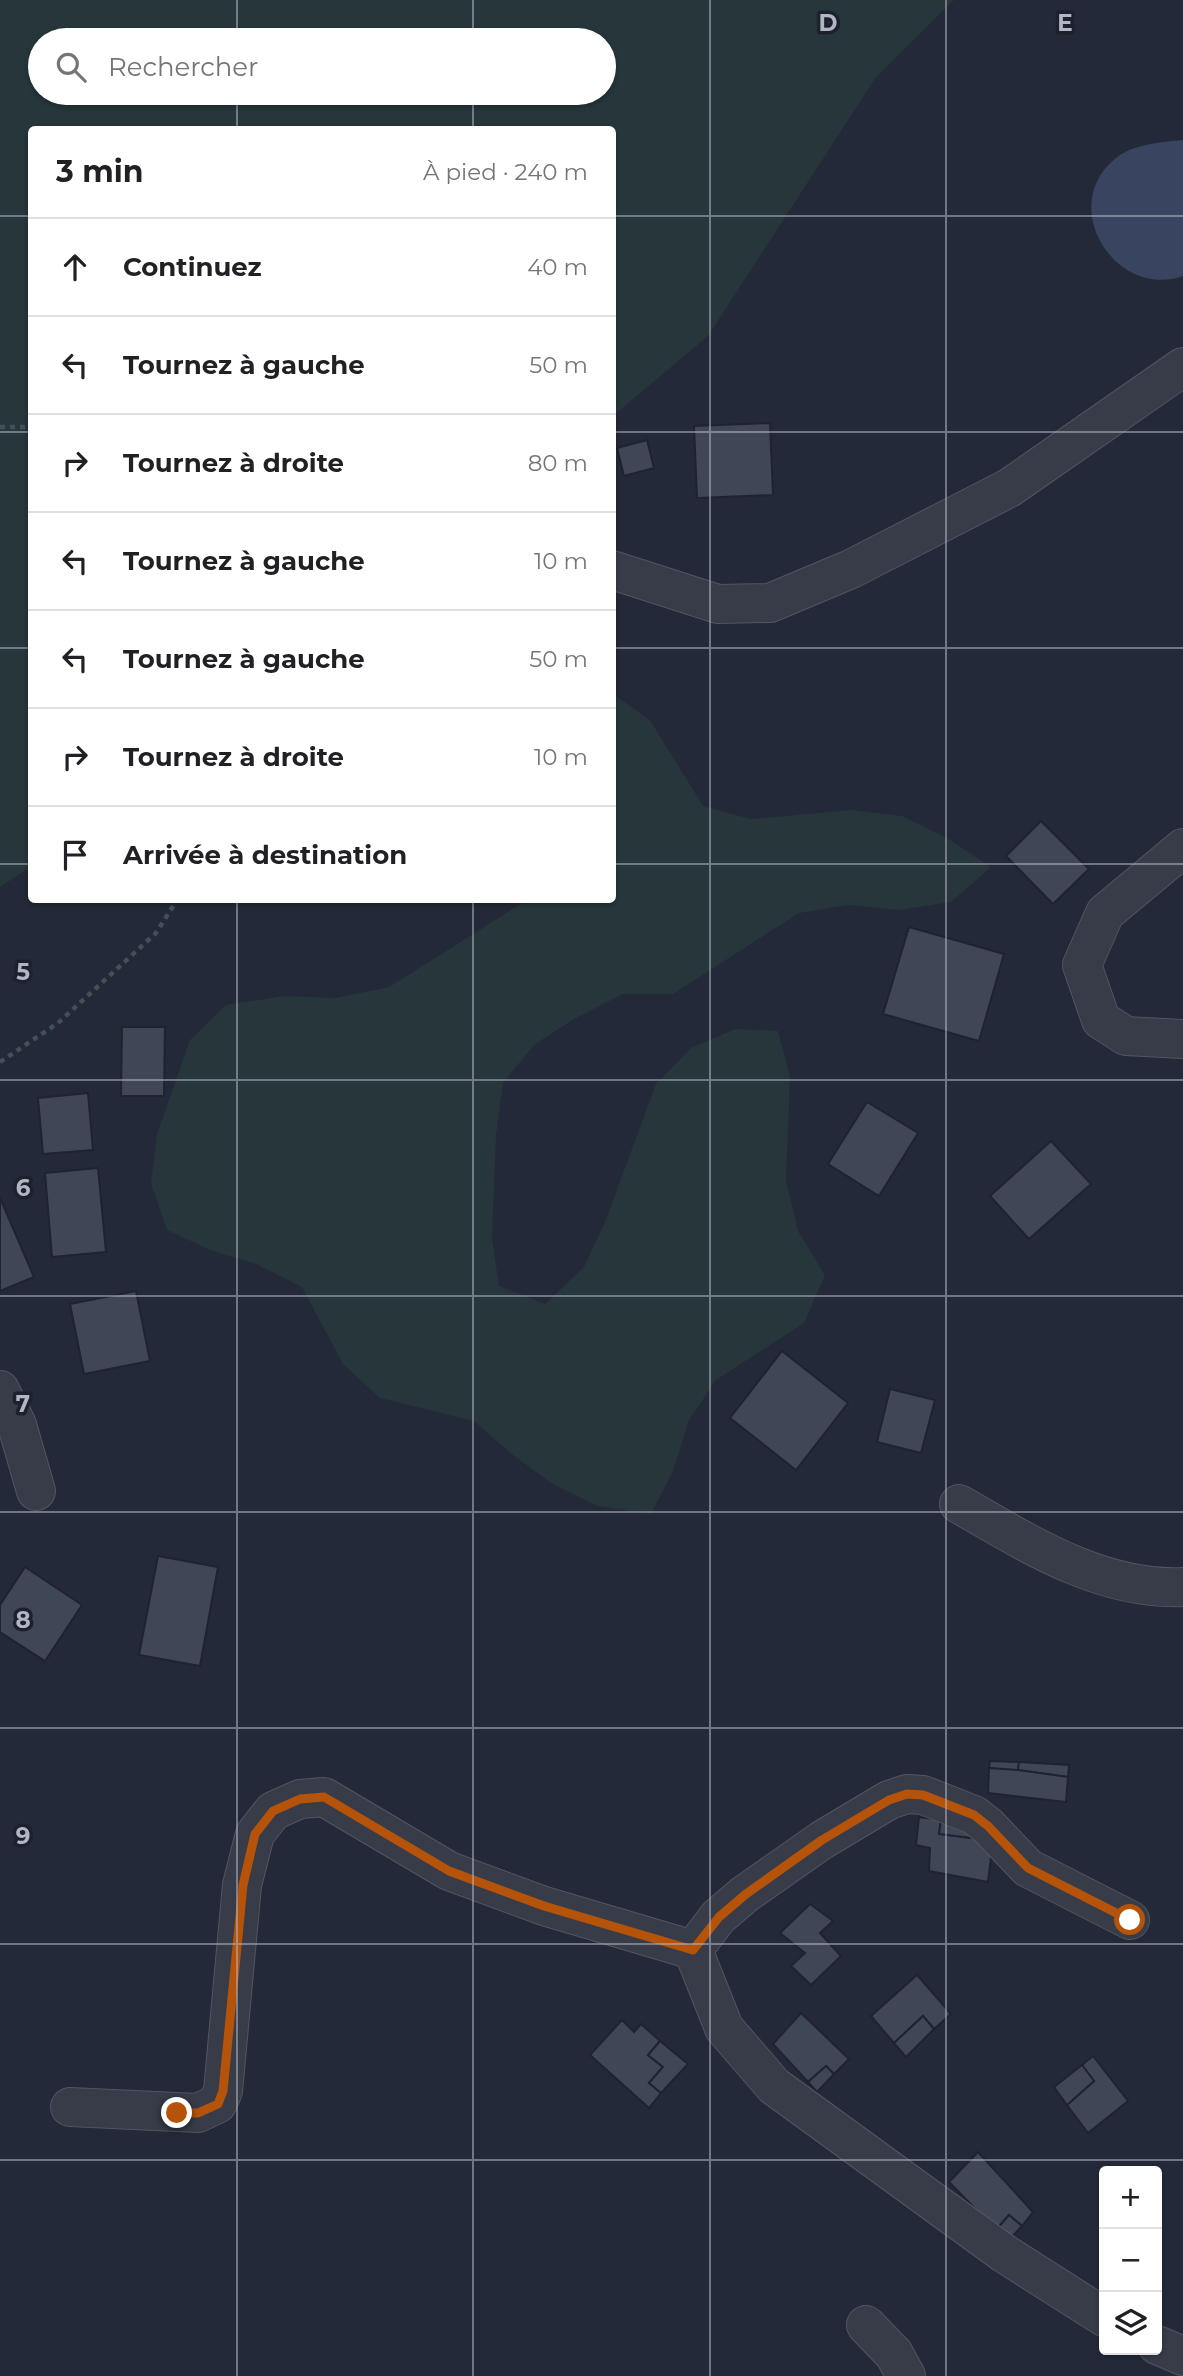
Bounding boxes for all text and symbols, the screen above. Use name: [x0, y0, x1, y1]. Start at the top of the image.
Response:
text: D: [819, 9, 838, 37]
text: E: [1057, 9, 1073, 37]
search box: [28, 28, 616, 105]
icon: search: [52, 48, 90, 86]
text: Rechercher: [108, 51, 258, 83]
text: 3 min: [56, 153, 143, 190]
text: À pied · 240 m: [423, 158, 588, 186]
icon: ahead: [56, 248, 94, 286]
text: Continuez: [123, 251, 262, 283]
text: 40 m: [527, 253, 588, 281]
icon: left: [56, 346, 94, 384]
text: Tournez à gauche: [123, 349, 365, 381]
text: 50 m: [529, 351, 588, 379]
icon: right: [56, 444, 94, 482]
text: Tournez à droite: [123, 447, 344, 479]
text: 80 m: [528, 449, 588, 477]
icon: left: [56, 542, 94, 580]
text: Tournez à gauche: [123, 545, 365, 577]
text: 10 m: [534, 547, 588, 575]
icon: left: [56, 640, 94, 678]
text: Tournez à gauche: [123, 643, 365, 675]
text: 50 m: [529, 645, 588, 673]
icon: right: [56, 738, 94, 776]
text: Tournez à droite: [123, 741, 344, 773]
text: 10 m: [534, 743, 588, 771]
icon: arrive: [56, 836, 94, 874]
text: Arrivée à destination: [123, 839, 407, 871]
text: 5: [16, 958, 30, 986]
text: 6: [16, 1174, 31, 1202]
text: 7: [16, 1390, 30, 1418]
text: 8: [15, 1606, 31, 1634]
text: 9: [16, 1822, 30, 1850]
route start: [1114, 1904, 1145, 1935]
route end: [161, 2097, 192, 2128]
map controls: [1099, 2166, 1162, 2355]
button: +: [1099, 2166, 1162, 2229]
button: −: [1099, 2229, 1162, 2292]
button: layers: [1099, 2292, 1162, 2355]

